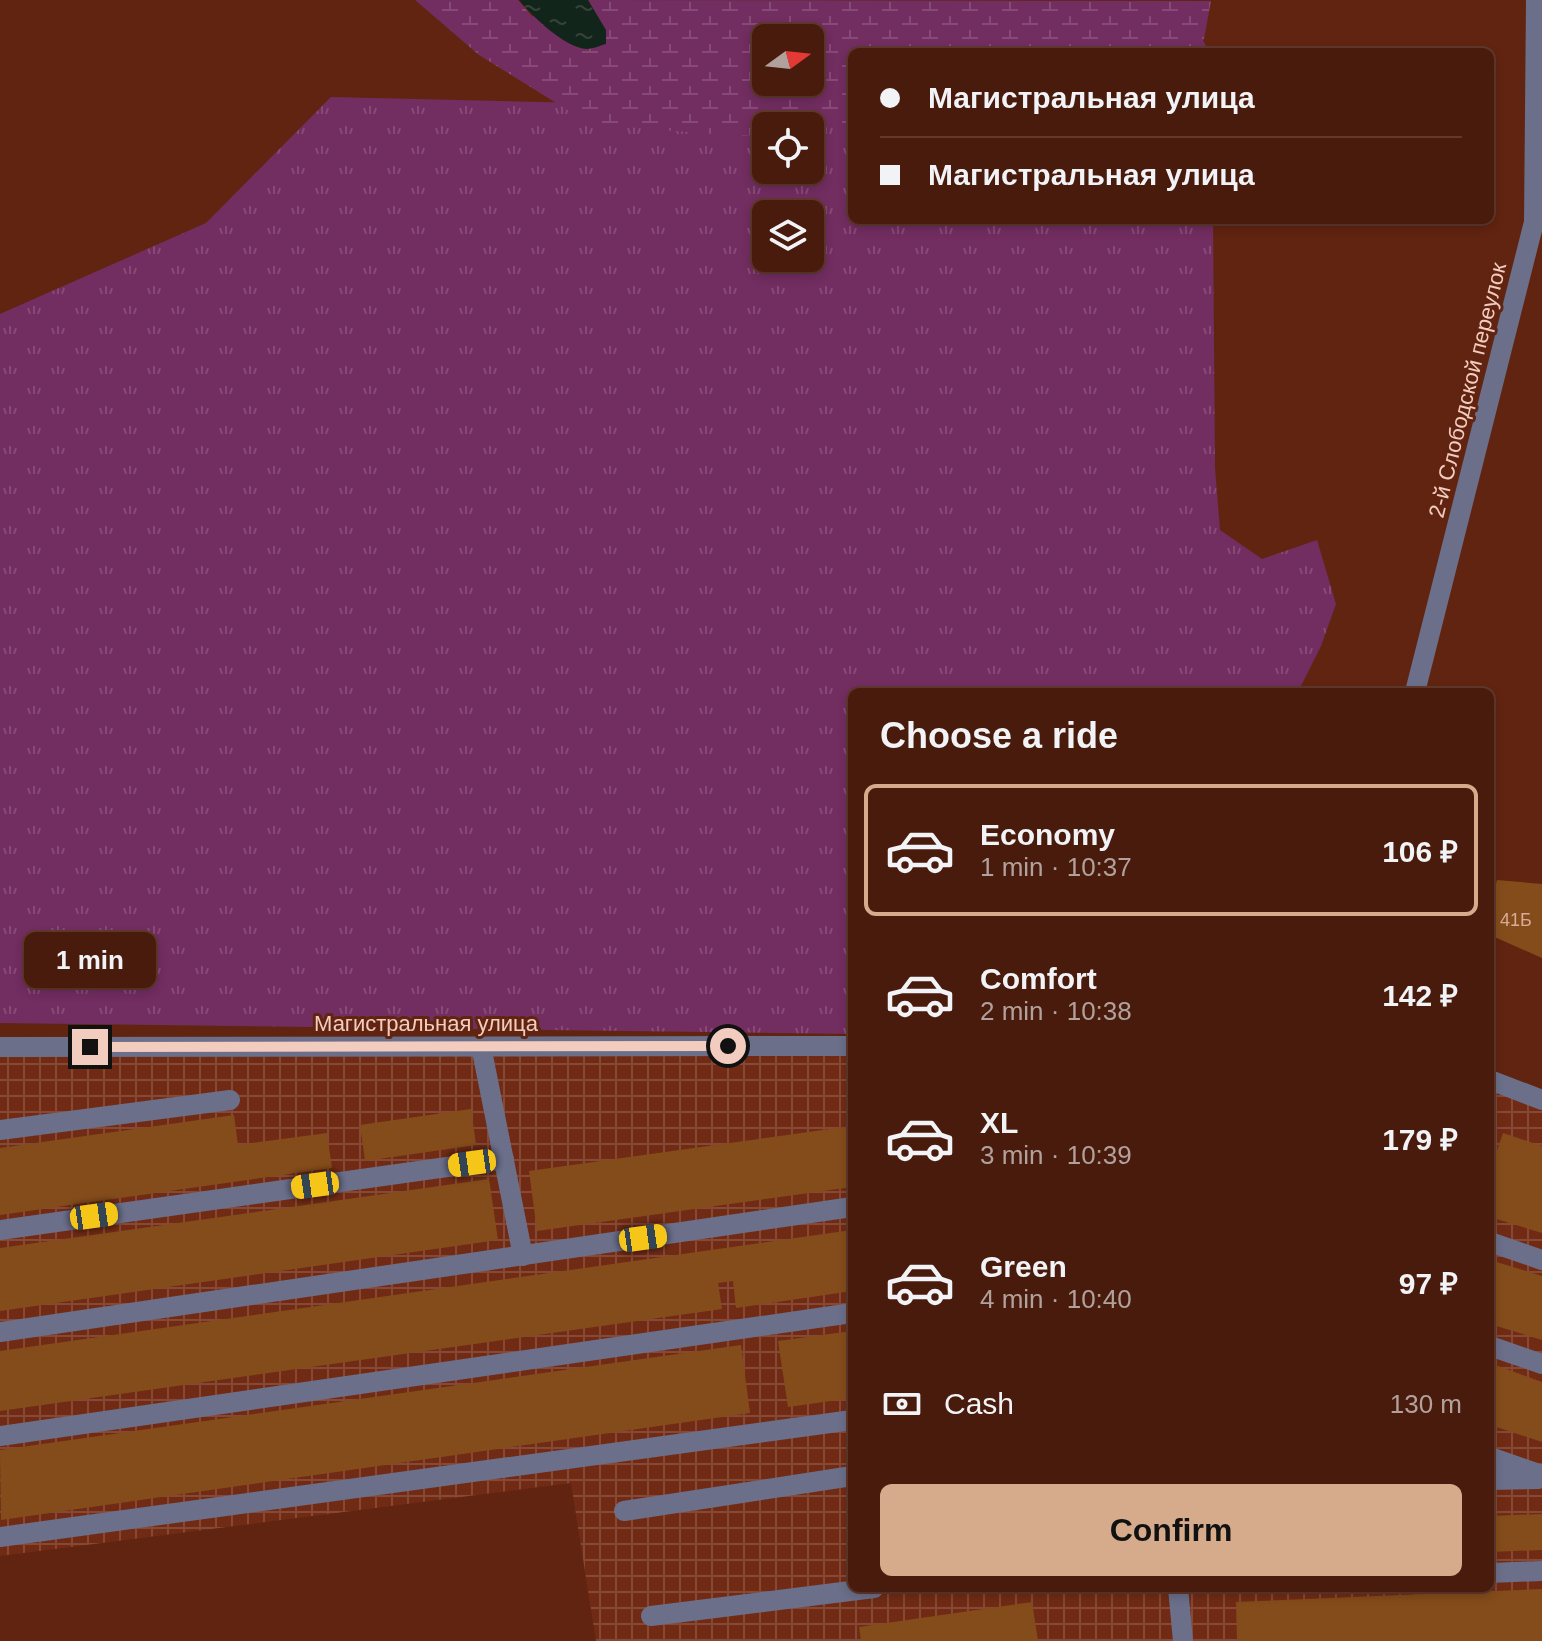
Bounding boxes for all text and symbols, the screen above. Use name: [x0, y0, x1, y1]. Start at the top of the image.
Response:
north arrow: [752, 24, 824, 96]
map controls: [752, 24, 824, 272]
text: Магистральная улица: [928, 81, 1255, 114]
button: locate: [752, 112, 824, 184]
text: Магистральная улица: [928, 158, 1255, 191]
button: layers: [752, 200, 824, 272]
street label: 2-й Слободской переулок: [1424, 260, 1511, 520]
text: Choose a ride: [880, 715, 1118, 756]
icon: car: [884, 814, 956, 886]
text: Economy: [980, 818, 1115, 851]
text: 106 ₽: [1382, 835, 1458, 868]
text: 1 min · 10:37: [980, 852, 1132, 882]
house number: 41Б: [1500, 910, 1532, 930]
callout: 1 min: [24, 931, 156, 987]
text: 1 min: [56, 945, 124, 975]
icon: car: [884, 958, 956, 1030]
text: Comfort: [980, 962, 1097, 995]
text: 142 ₽: [1382, 979, 1458, 1012]
text: 2 min · 10:38: [980, 996, 1132, 1026]
street label: Магистральная улица: [314, 1011, 539, 1036]
route start: [710, 1028, 746, 1064]
route end: [72, 1029, 108, 1065]
icon: car: [884, 1102, 956, 1174]
text: XL: [980, 1106, 1018, 1139]
text: 179 ₽: [1382, 1123, 1458, 1156]
text: 3 min · 10:39: [980, 1140, 1132, 1170]
car: [447, 1148, 497, 1178]
car: [290, 1170, 340, 1200]
car: [69, 1201, 119, 1231]
car: [618, 1223, 668, 1253]
icon: car: [884, 1246, 956, 1318]
text: Green: [980, 1250, 1067, 1283]
text: 97 ₽: [1399, 1267, 1458, 1300]
text: 4 min · 10:40: [980, 1284, 1132, 1314]
icon: cash: [880, 1382, 924, 1426]
text: Cash: [944, 1387, 1014, 1420]
text: 130 m: [1390, 1389, 1462, 1419]
button: Confirm: [880, 1484, 1462, 1576]

